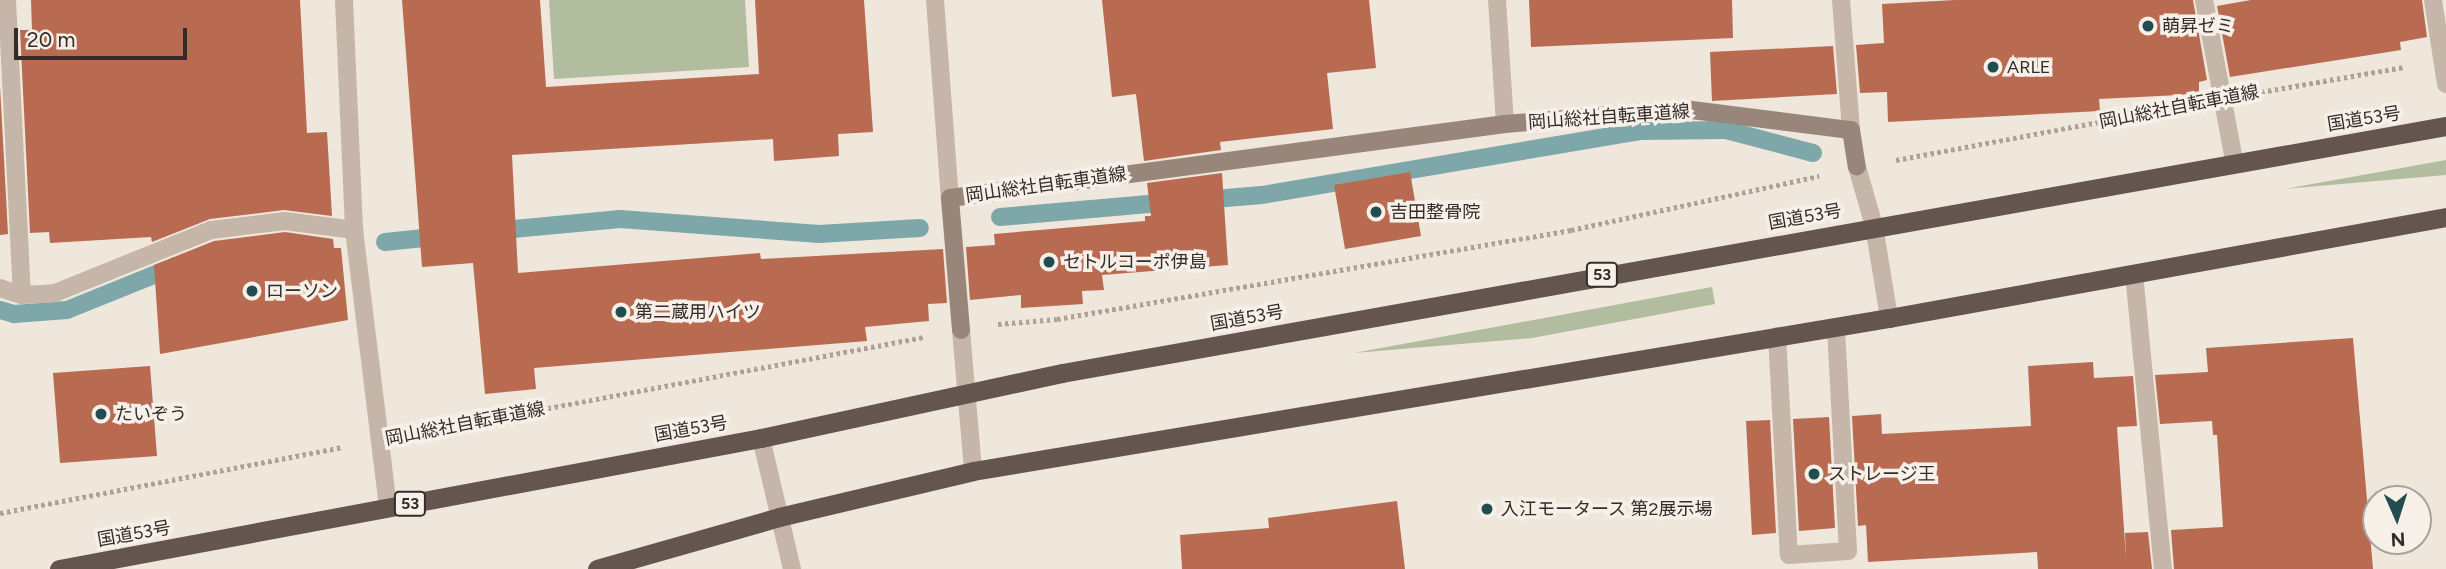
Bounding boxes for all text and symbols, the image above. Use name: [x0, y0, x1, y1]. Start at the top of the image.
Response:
scale bar: [18, 14, 191, 58]
place label: 萌昇ゼミ: [2162, 15, 2234, 37]
marker: 萌昇ゼミ: [2140, 18, 2156, 34]
text: 20 m: [27, 27, 75, 52]
place label: ARLE: [2007, 56, 2050, 78]
marker: ARLE: [1985, 59, 2001, 75]
street label: 岡山総社自転車道線: [2097, 81, 2261, 133]
street label: 岡山総社自転車道線: [1527, 101, 1691, 133]
street label: 国道53号: [2326, 103, 2402, 135]
street label: 岡山総社自転車道線: [964, 163, 1128, 207]
street label: 国道53号: [1767, 200, 1843, 234]
place label: 吉田整骨院: [1390, 201, 1480, 223]
marker: 吉田整骨院: [1368, 204, 1384, 220]
place label: セトルコーポ伊島: [1063, 251, 1207, 273]
marker: セトルコーポ伊島: [1041, 254, 1057, 270]
road number: 53: [1584, 262, 1620, 288]
place label: ローソン: [266, 280, 338, 302]
marker: ローソン: [244, 283, 260, 299]
place label: 第二蔵用ハイツ: [635, 301, 761, 323]
street label: 国道53号: [1209, 301, 1285, 335]
marker: 第二蔵用ハイツ: [613, 304, 629, 320]
street label: 岡山総社自転車道線: [383, 398, 547, 450]
place label: たいぞう: [115, 403, 187, 425]
marker: たいぞう: [93, 406, 109, 422]
street label: 国道53号: [653, 412, 729, 446]
place label: ストレージ王: [1828, 463, 1936, 485]
marker: ストレージ王: [1806, 466, 1822, 482]
north arrow: [2362, 485, 2432, 555]
road number: 53: [392, 491, 428, 516]
place label: 入江モータース 第2展示場: [1501, 498, 1714, 520]
marker: 入江モータース 第2展示場: [1479, 501, 1495, 517]
street label: 国道53号: [96, 517, 172, 551]
text: N: [2390, 528, 2406, 551]

